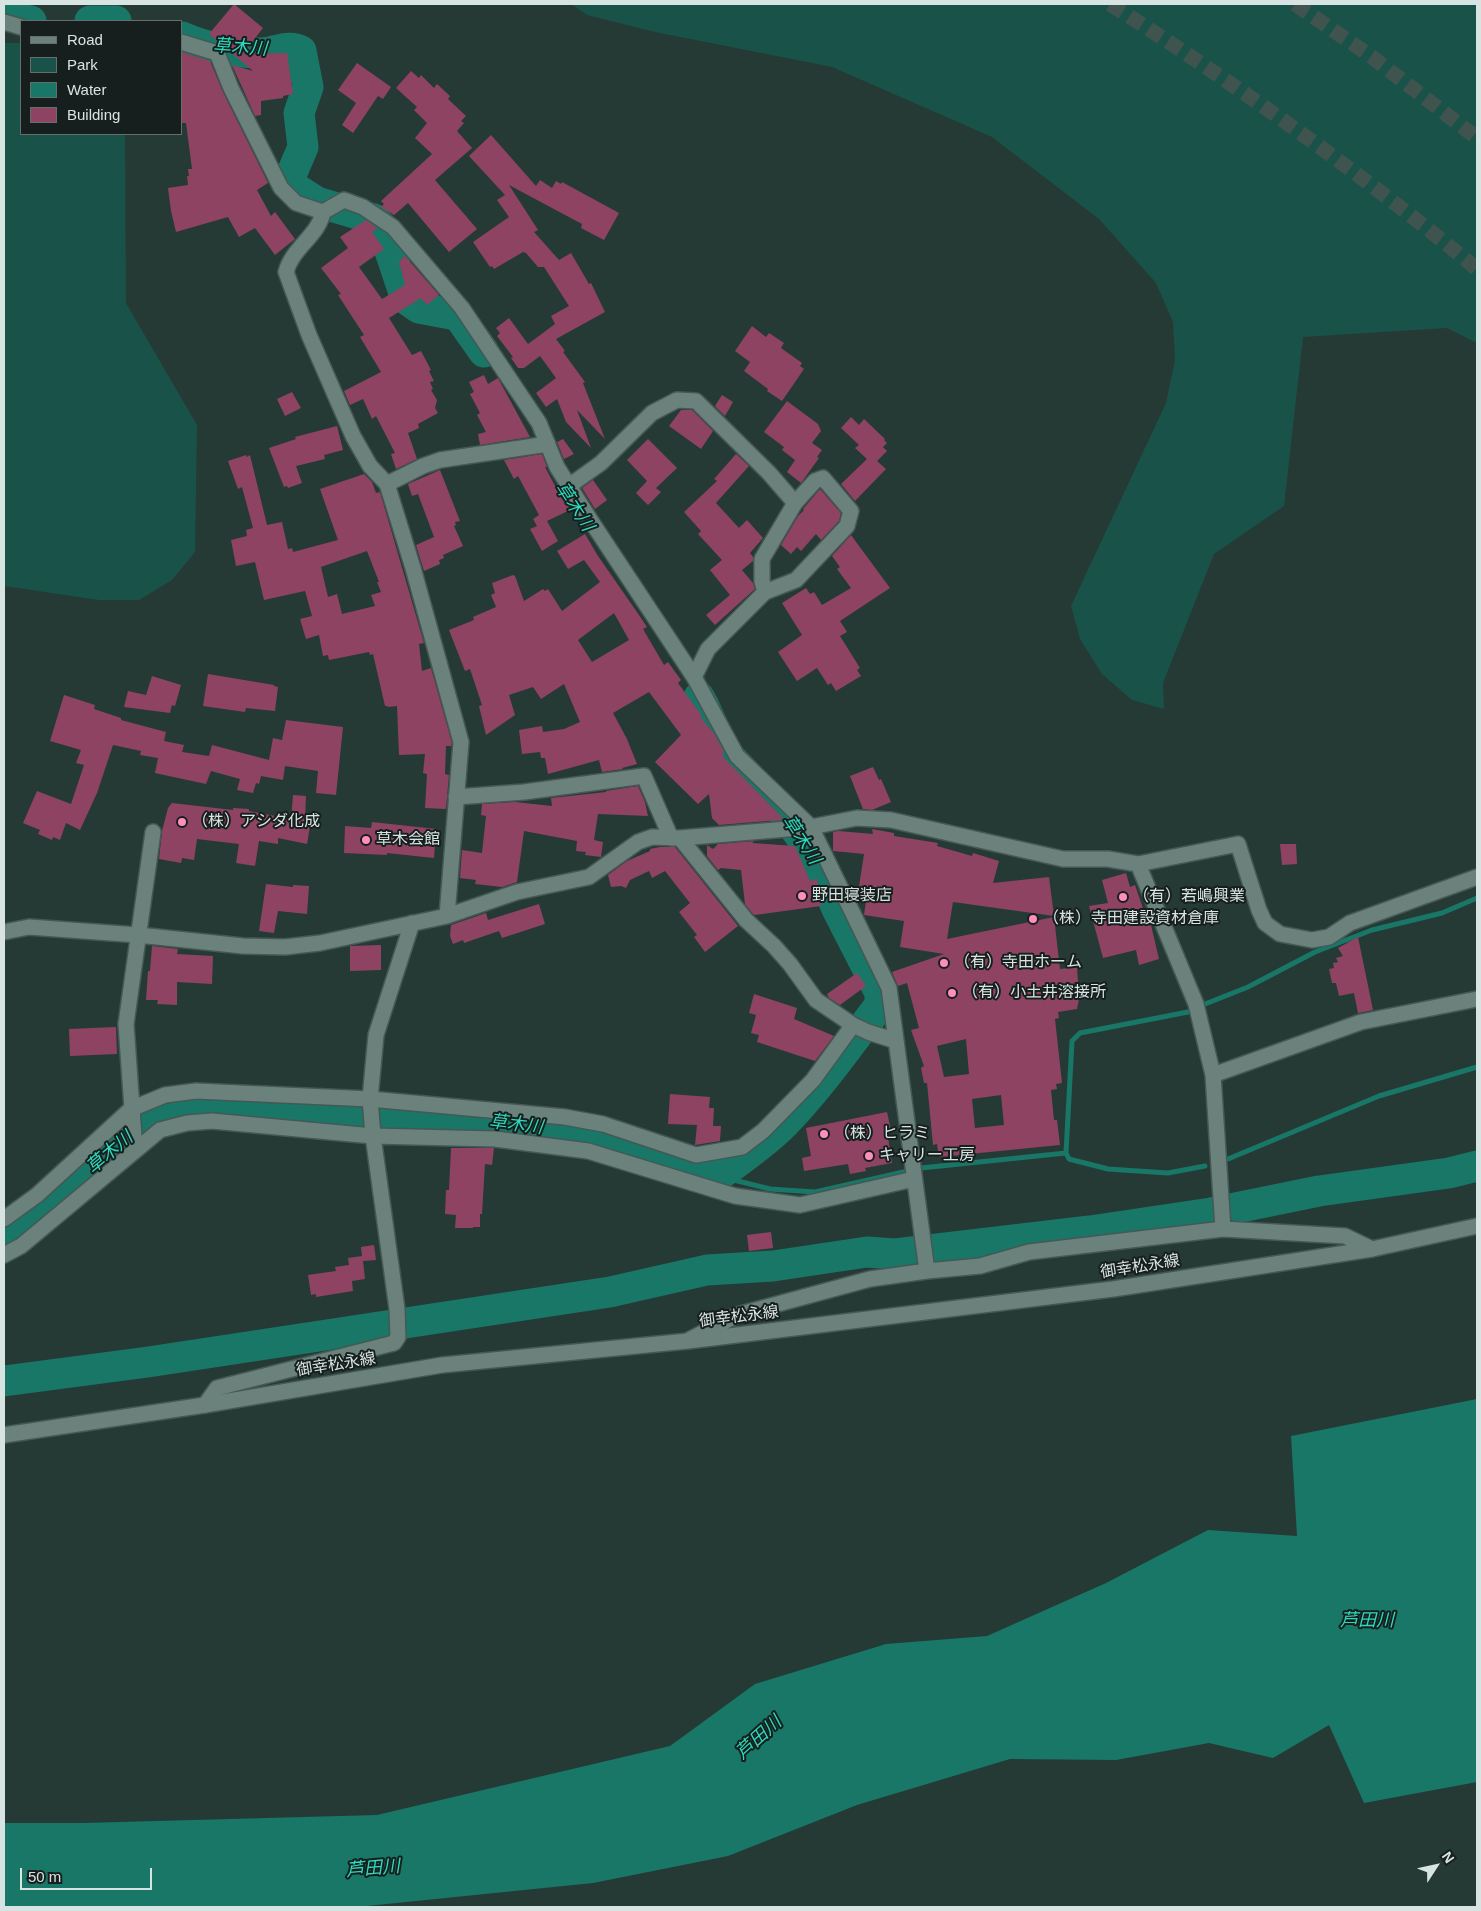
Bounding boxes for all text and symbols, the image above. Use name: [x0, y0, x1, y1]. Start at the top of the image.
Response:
legend: [20, 20, 182, 135]
text: Road: [67, 31, 103, 48]
water label: 草木川: [212, 35, 268, 61]
text: Park: [67, 56, 98, 73]
text: Water: [67, 81, 106, 98]
text: Building: [67, 106, 120, 123]
water label: 草木川: [550, 478, 598, 536]
water label: 草木川: [777, 811, 825, 869]
place label: （株）アシダ化成: [192, 812, 320, 832]
marker: （株）アシダ化成: [176, 816, 188, 828]
place label: 草木会館: [376, 830, 440, 850]
marker: 草木会館: [360, 834, 372, 846]
place label: 野田寝装店: [812, 886, 892, 906]
place label: （有）若嶋興業: [1133, 887, 1245, 907]
marker: 野田寝装店: [796, 890, 808, 902]
marker: （有）若嶋興業: [1117, 891, 1129, 903]
place label: （株）寺田建設資材倉庫: [1043, 909, 1219, 929]
marker: （株）寺田建設資材倉庫: [1027, 913, 1039, 925]
place label: （有）寺田ホーム: [954, 953, 1082, 973]
marker: （有）寺田ホーム: [938, 957, 950, 969]
place label: （有）小土井溶接所: [962, 983, 1106, 1003]
marker: （有）小土井溶接所: [946, 987, 958, 999]
water label: 草木川: [488, 1111, 544, 1139]
place label: （株）ヒラミ: [834, 1124, 930, 1144]
water label: 草木川: [82, 1127, 138, 1179]
marker: （株）ヒラミ: [818, 1128, 830, 1140]
place label: キャリー工房: [879, 1146, 975, 1166]
marker: キャリー工房: [863, 1150, 875, 1162]
street label: 御幸松永線: [1099, 1251, 1181, 1283]
street label: 御幸松永線: [698, 1303, 780, 1331]
street label: 御幸松永線: [295, 1349, 377, 1381]
water label: 芦田川: [1340, 1610, 1394, 1632]
water label: 芦田川: [732, 1712, 786, 1764]
north arrow: [1411, 1841, 1461, 1891]
text: N: [1439, 1849, 1458, 1866]
water label: 芦田川: [345, 1856, 401, 1882]
scale bar: [22, 1858, 155, 1890]
text: 50 m: [28, 1868, 61, 1885]

